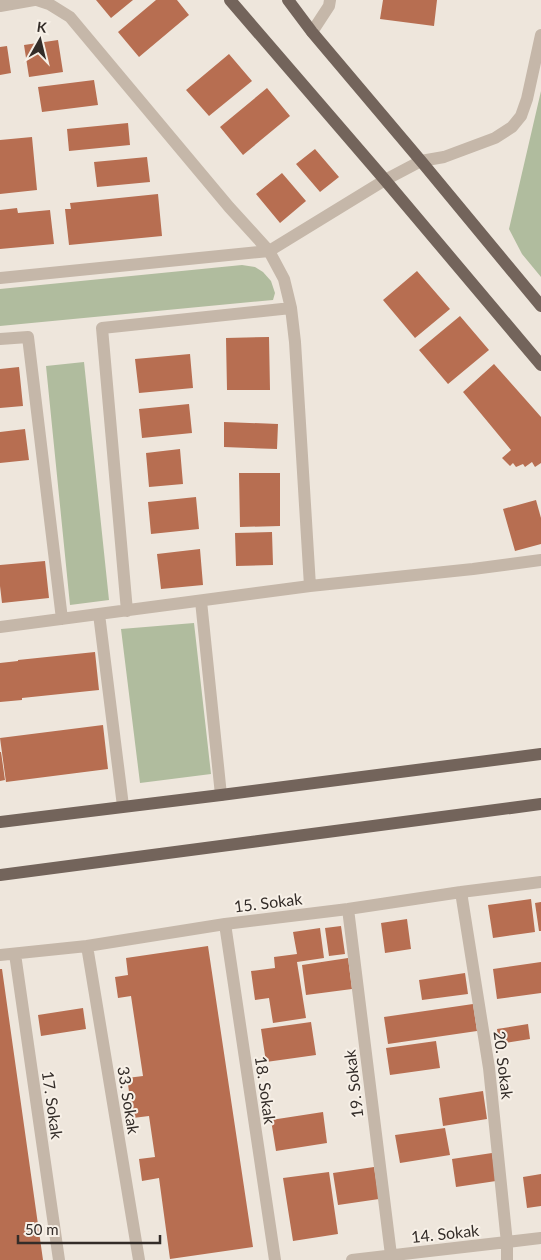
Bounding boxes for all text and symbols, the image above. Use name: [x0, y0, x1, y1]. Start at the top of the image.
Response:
north arrow: [15, 15, 65, 65]
text: K: [36, 18, 48, 36]
street label: 15. Sokak: [233, 888, 304, 916]
street label: 20. Sokak: [490, 1030, 518, 1101]
street label: 19. Sokak: [339, 1048, 367, 1119]
street label: 18. Sokak: [252, 1055, 280, 1126]
street label: 33. Sokak: [114, 1065, 144, 1136]
street label: 17. Sokak: [39, 1070, 67, 1141]
scale bar: [18, 1212, 160, 1244]
text: 50 m: [25, 1220, 59, 1238]
street label: 14. Sokak: [410, 1220, 481, 1246]

